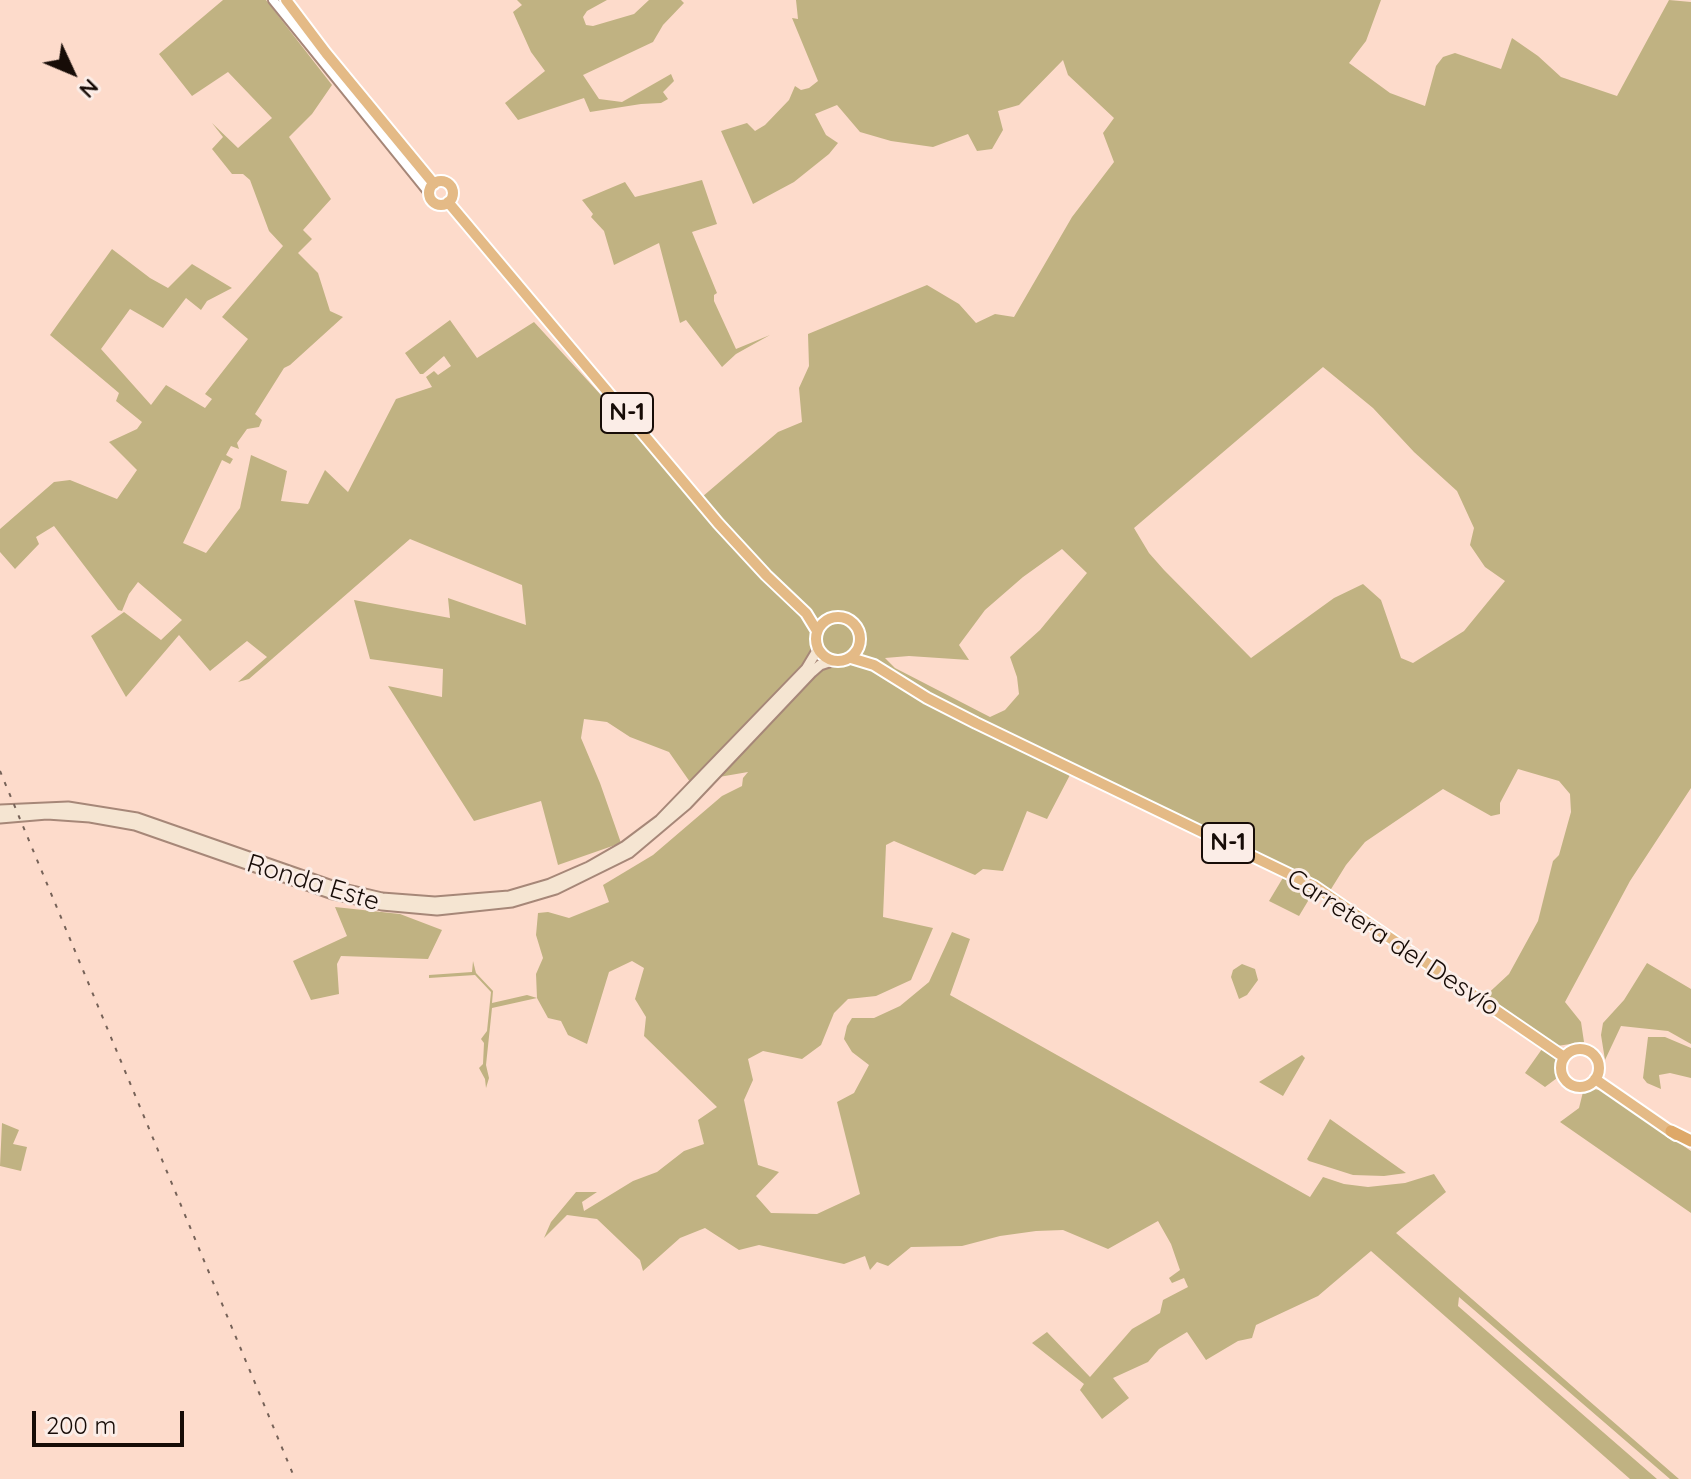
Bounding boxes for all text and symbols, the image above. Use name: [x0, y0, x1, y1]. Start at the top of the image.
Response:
north arrow: [32, 32, 112, 112]
text: N: [74, 73, 105, 104]
road number: N-1: [601, 393, 653, 433]
road number: N-1: [1202, 823, 1254, 863]
street label: Ronda Este: [243, 848, 383, 918]
street label: Carretera del Desvío: [1281, 863, 1505, 1023]
scale bar: [36, 1395, 188, 1445]
text: 200 m: [46, 1410, 116, 1440]

